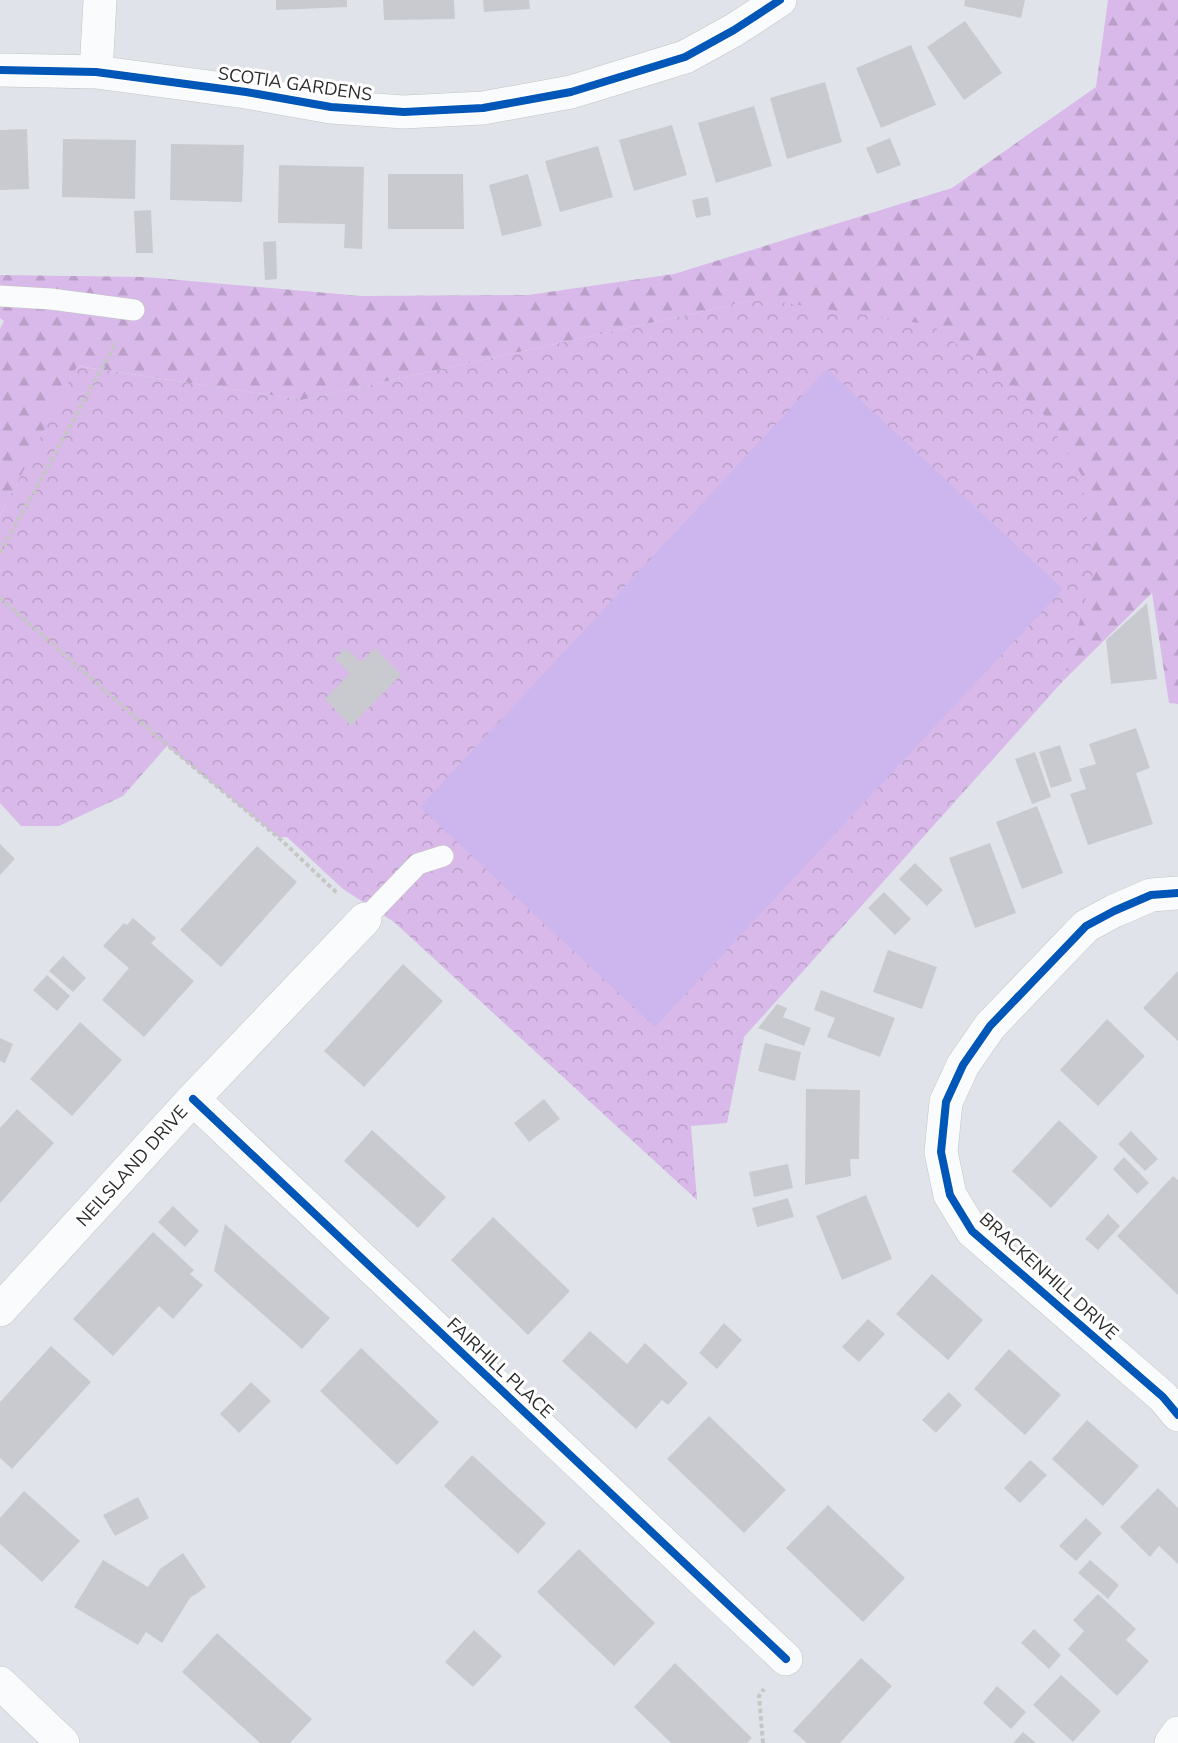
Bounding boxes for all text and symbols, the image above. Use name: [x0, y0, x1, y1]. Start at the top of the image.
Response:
street label: SCOTIA GARDENS: [216, 61, 374, 107]
street label: NEILSLAND DRIVE: [71, 1100, 193, 1232]
street label: BRACKENHILL DRIVE: [974, 1207, 1124, 1345]
street label: FAIRHILL PLACE: [442, 1312, 558, 1424]

